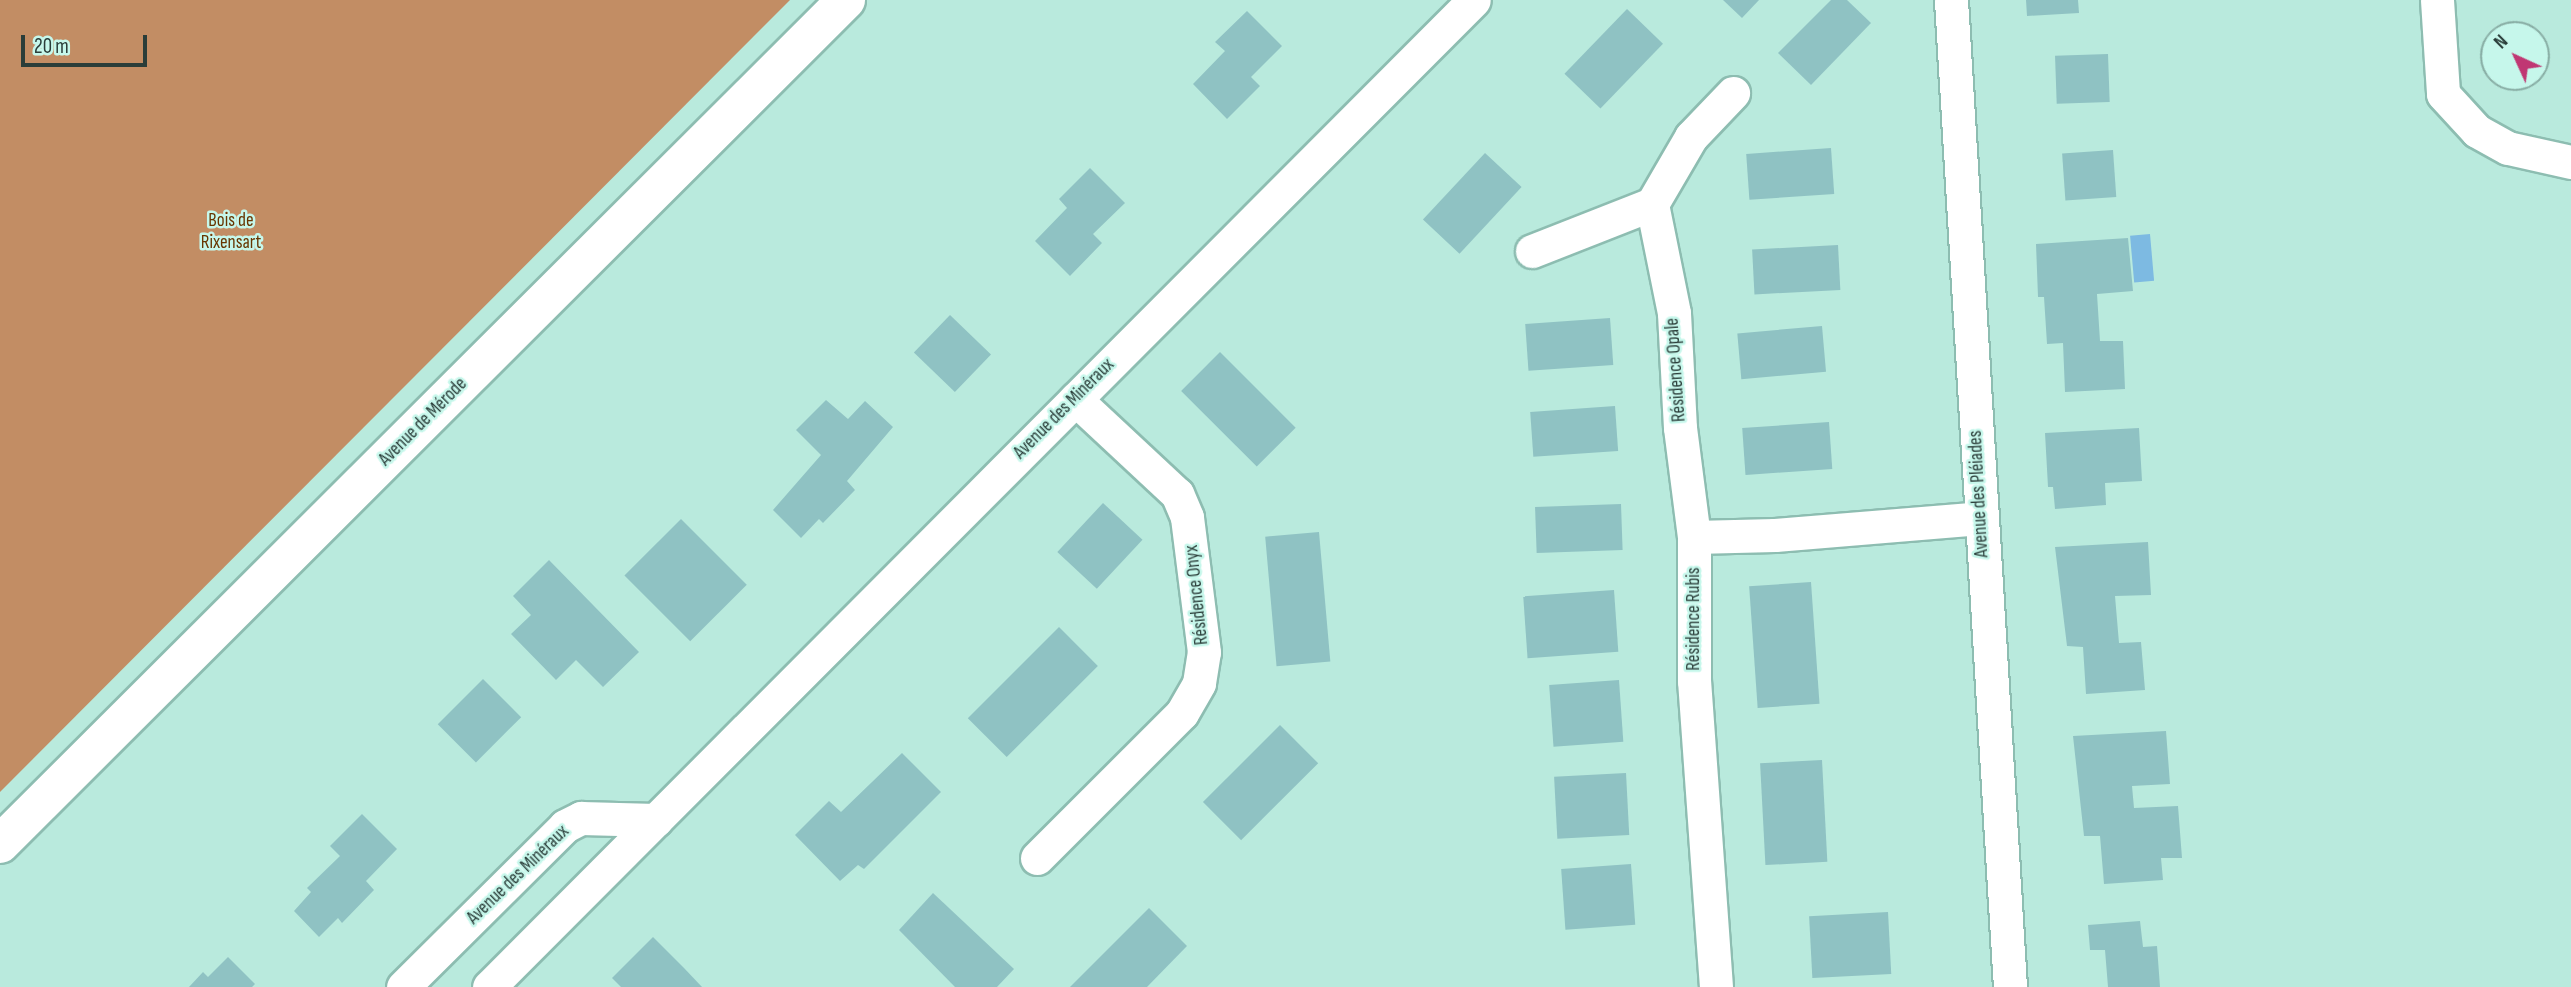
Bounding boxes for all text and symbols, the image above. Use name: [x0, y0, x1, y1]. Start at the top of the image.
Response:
scale bar: [24, 21, 150, 65]
north arrow: [2480, 21, 2550, 91]
text: N: [2489, 30, 2513, 54]
text: 20 m: [34, 34, 69, 59]
park label: Bois de Rixensart: [201, 210, 261, 254]
street label: Résidence Opale: [1661, 317, 1691, 423]
street label: Avenue des Minéraux: [1009, 354, 1119, 464]
street label: Avenue de Mérode: [374, 373, 472, 471]
street label: Avenue des Pléiades: [1964, 430, 1994, 558]
street label: Résidence Onyx: [1180, 544, 1214, 646]
street label: Résidence Rubis: [1683, 567, 1705, 671]
street label: Avenue des Minéraux: [462, 821, 574, 929]

